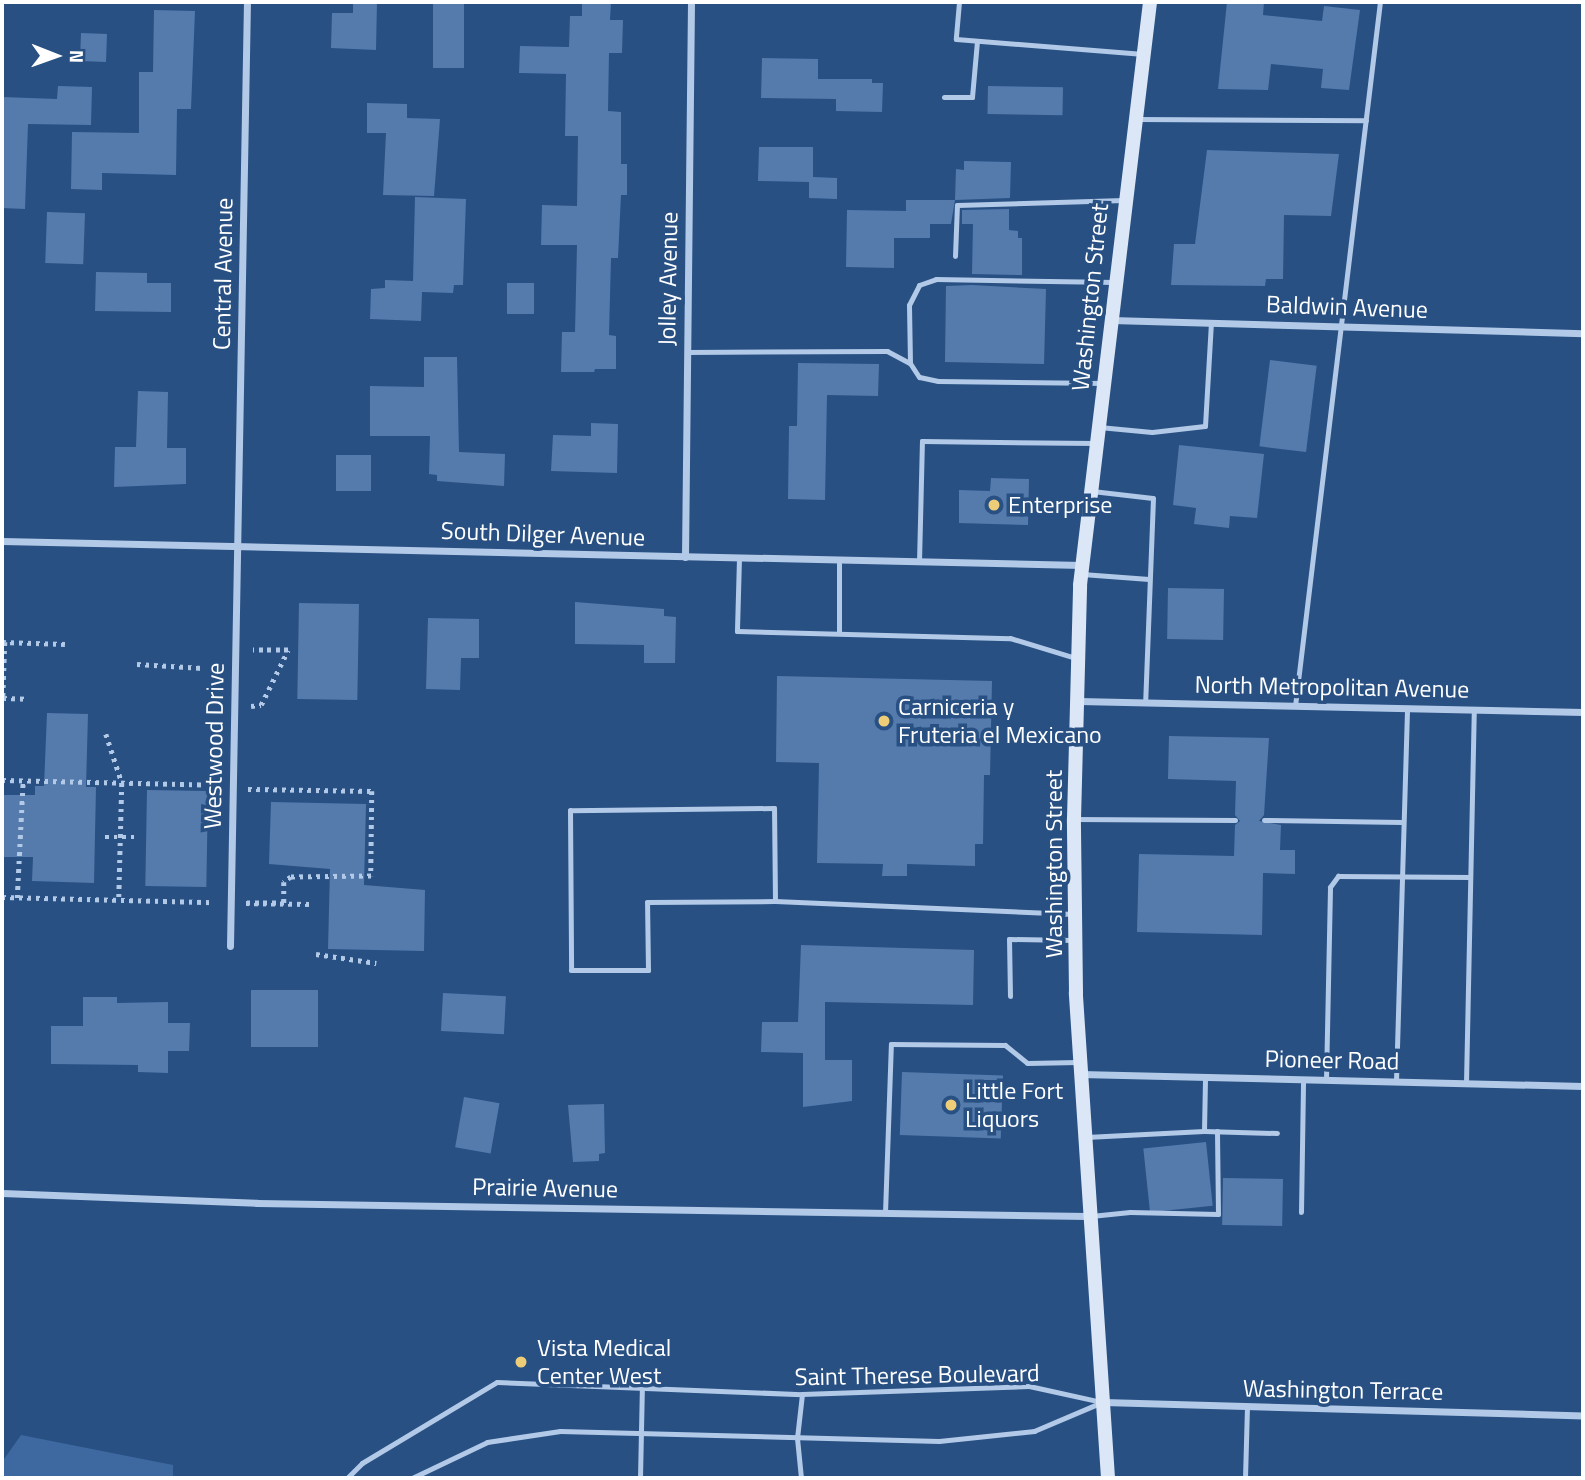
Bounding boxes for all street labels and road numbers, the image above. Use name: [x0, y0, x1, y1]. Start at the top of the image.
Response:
street label: Central Avenue: [207, 198, 239, 350]
street label: Washington Street: [1066, 202, 1114, 392]
street label: Jolley Avenue: [652, 212, 684, 346]
street label: Baldwin Avenue: [1266, 290, 1428, 324]
street label: South Dilger Avenue: [440, 516, 646, 552]
street label: Westwood Drive: [198, 663, 230, 829]
street label: North Metropolitan Avenue: [1194, 670, 1470, 704]
street label: Washington Street: [1040, 770, 1068, 958]
street label: Pioneer Road: [1264, 1044, 1400, 1076]
street label: Prairie Avenue: [472, 1172, 618, 1204]
street label: Saint Therese Boulevard: [794, 1358, 1040, 1392]
street label: Washington Terrace: [1243, 1374, 1443, 1406]

